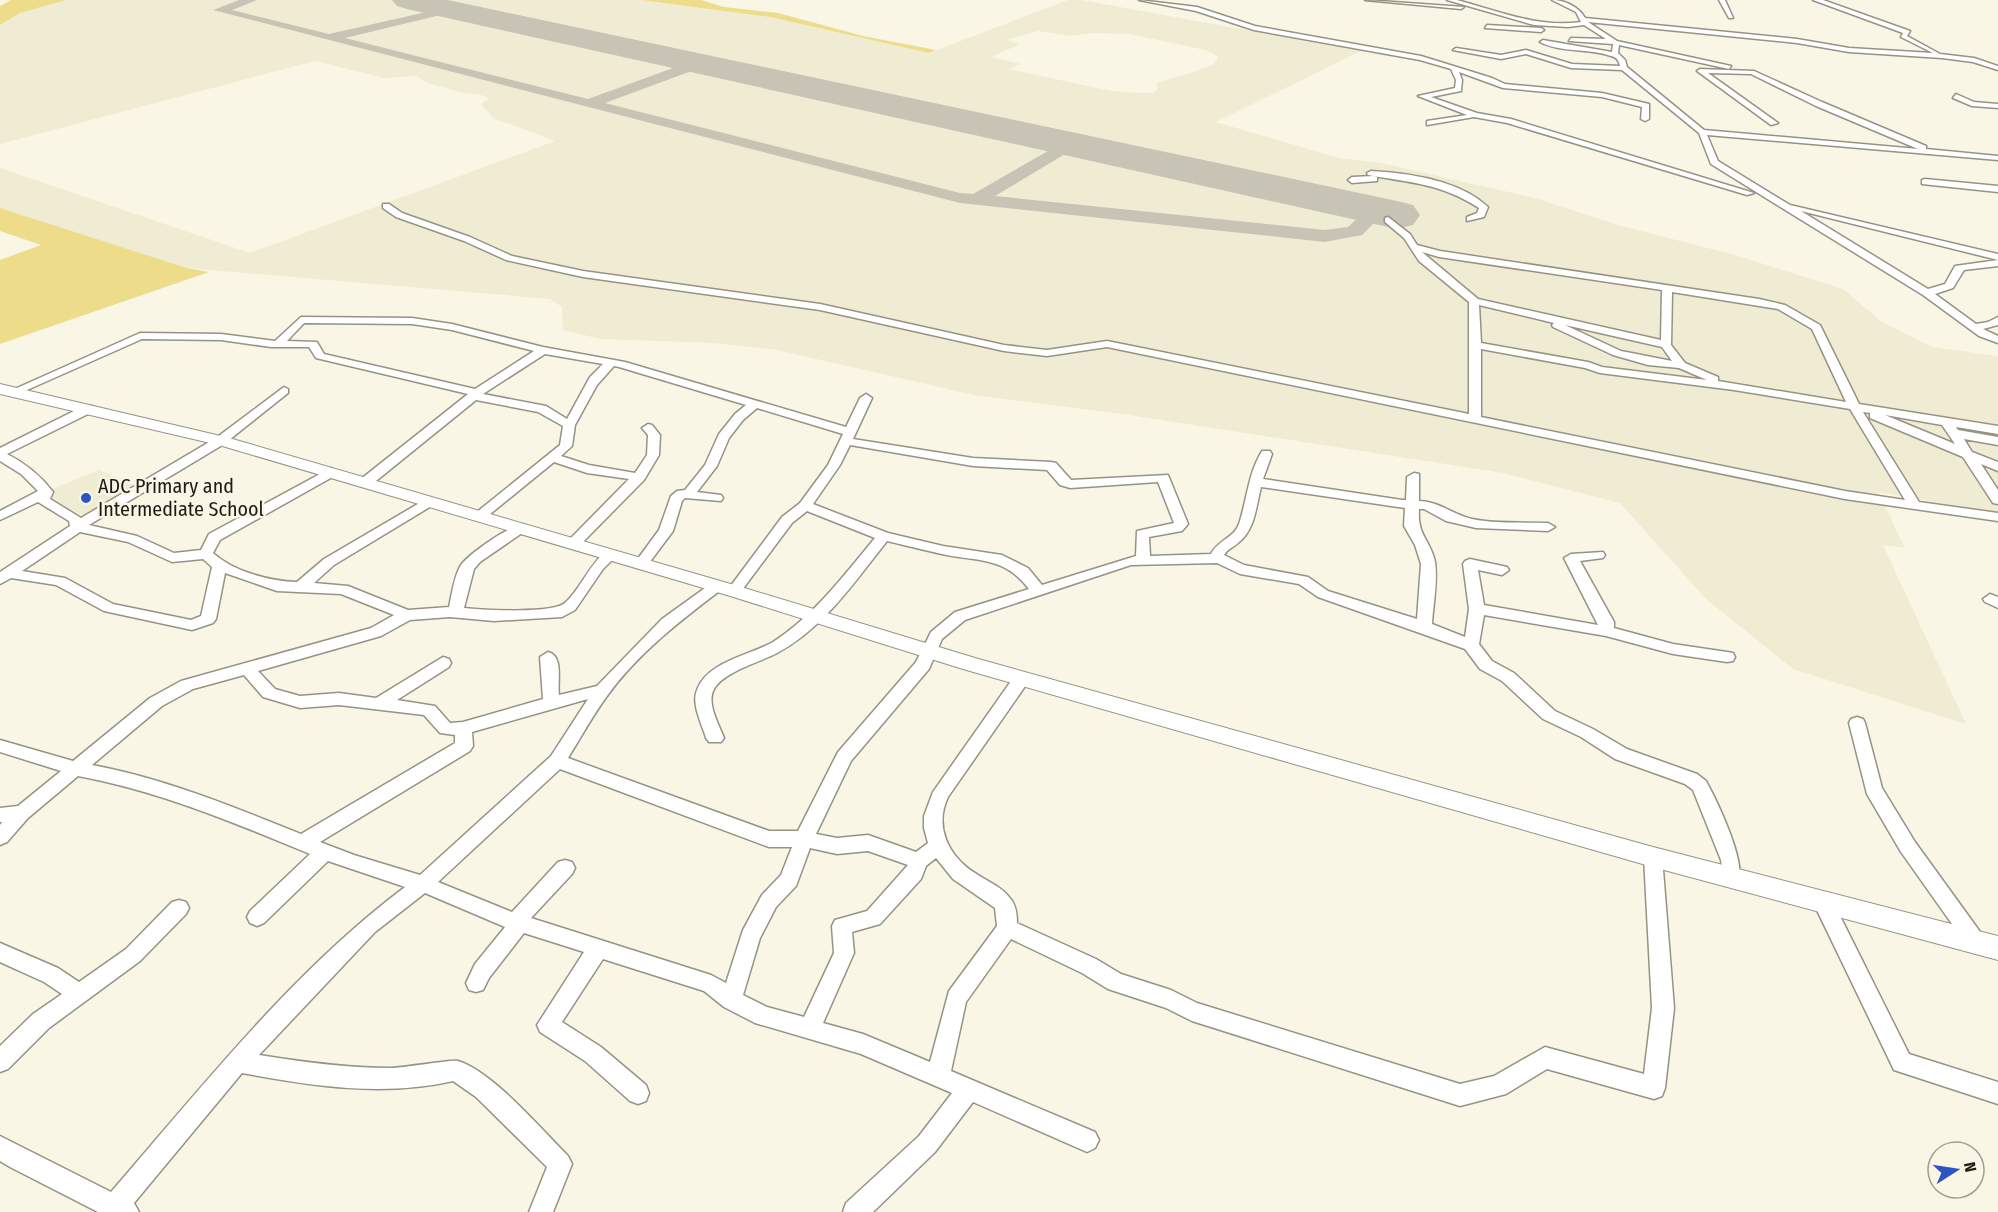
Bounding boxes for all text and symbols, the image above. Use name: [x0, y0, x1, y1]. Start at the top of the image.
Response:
place label: ADC Primary and Intermediate School: [98, 474, 264, 521]
marker: ADC Primary and Intermediate School: [79, 491, 93, 505]
north arrow: [1926, 1140, 1986, 1200]
text: N: [1960, 1160, 1980, 1174]

